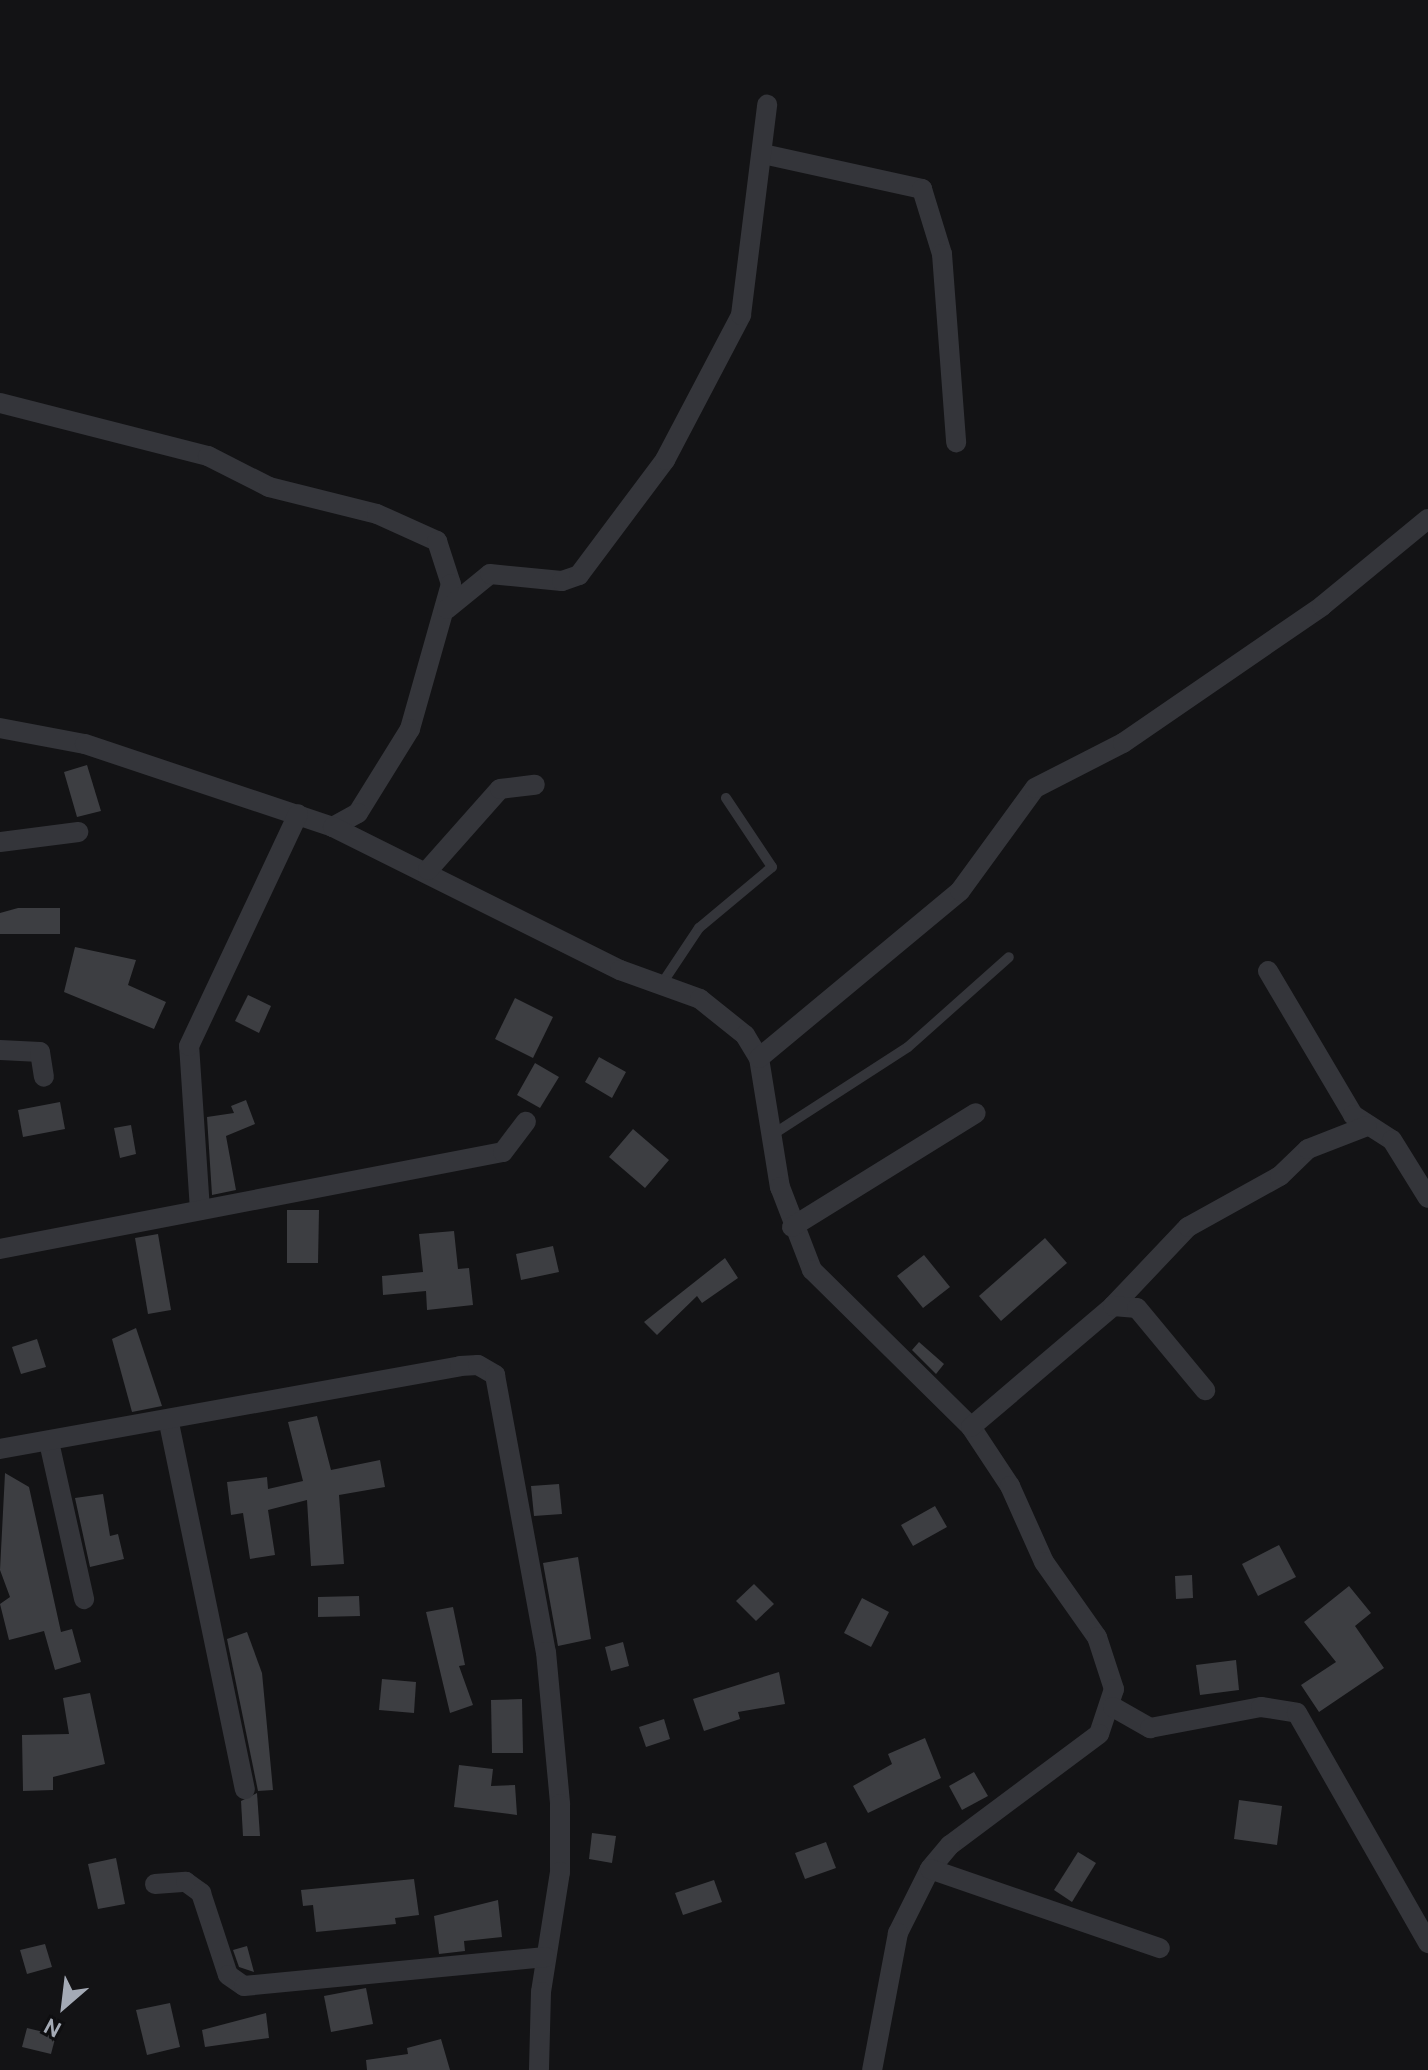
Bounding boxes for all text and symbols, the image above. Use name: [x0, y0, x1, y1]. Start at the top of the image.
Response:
north arrow: [24, 1966, 104, 2046]
text: N: [39, 2012, 66, 2043]

